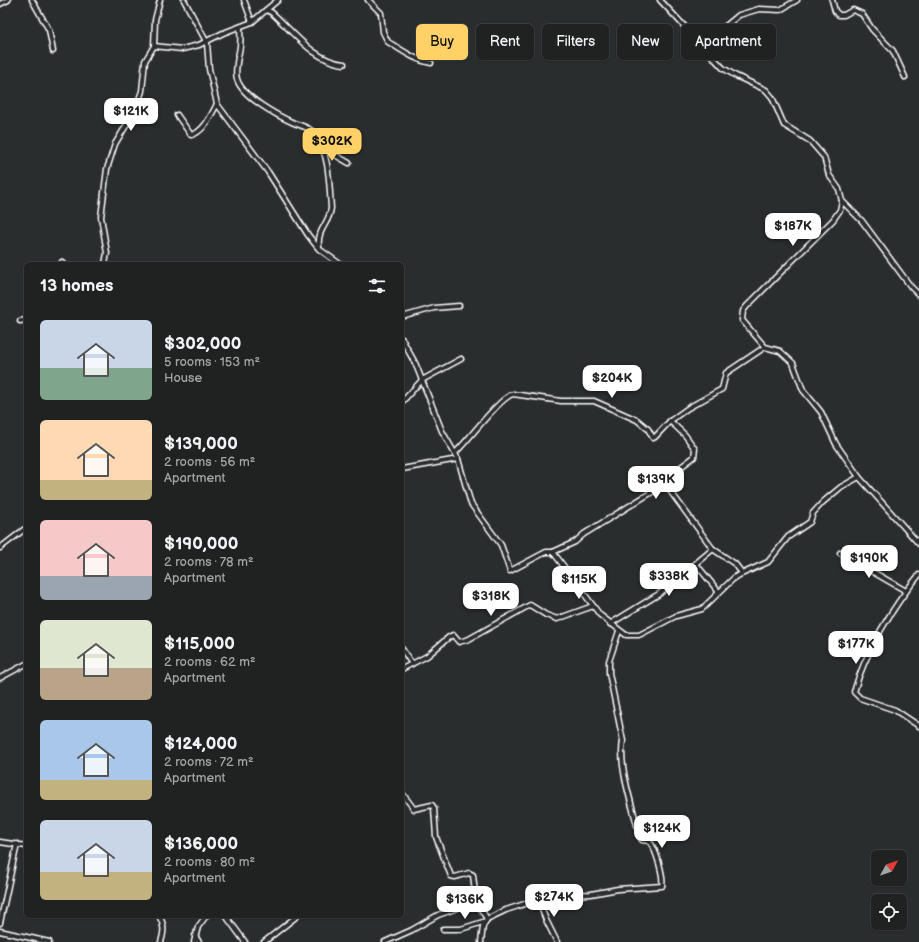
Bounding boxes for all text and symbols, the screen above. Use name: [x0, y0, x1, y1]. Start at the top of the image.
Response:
chip: Buy: [416, 24, 468, 60]
chip: Rent: [476, 24, 534, 60]
chip: Filters: [542, 24, 609, 60]
chip: New: [617, 24, 673, 60]
chip: Apartment: [681, 24, 776, 60]
pin: $121K: [103, 98, 159, 132]
text: $121K: [113, 103, 149, 119]
pin: $302K: [304, 128, 360, 162]
text: $302K: [312, 133, 352, 149]
pin: $187K: [765, 213, 821, 247]
text: $187K: [774, 218, 812, 234]
icon: filters: [366, 275, 388, 297]
text: 13 homes: [40, 276, 113, 296]
text: $302,000: [164, 334, 241, 354]
icon: home: [72, 336, 120, 384]
text: 5 rooms · 153 m²: [164, 354, 260, 370]
pin: $204K: [584, 365, 640, 399]
text: House: [164, 370, 202, 386]
text: $204K: [592, 370, 632, 386]
text: $139,000: [164, 434, 238, 454]
icon: home: [72, 436, 120, 484]
text: 2 rooms · 56 m²: [164, 454, 255, 470]
pin: $139K: [628, 466, 684, 500]
text: Apartment: [164, 470, 225, 486]
text: $139K: [637, 471, 675, 487]
text: $190,000: [164, 534, 238, 554]
icon: home: [72, 536, 120, 584]
pin: $190K: [841, 545, 897, 579]
text: $190K: [850, 550, 888, 566]
text: 2 rooms · 78 m²: [164, 554, 254, 570]
pin: $338K: [641, 563, 697, 597]
pin: $115K: [551, 566, 607, 600]
text: $338K: [649, 568, 689, 584]
text: Apartment: [164, 570, 225, 586]
text: $115K: [561, 571, 597, 587]
pin: $318K: [463, 583, 519, 617]
text: $318K: [472, 588, 510, 604]
pin: $177K: [828, 631, 884, 665]
text: $115,000: [164, 634, 235, 654]
icon: home: [72, 636, 120, 684]
text: $177K: [837, 636, 875, 652]
text: 2 rooms · 62 m²: [164, 654, 256, 670]
text: Apartment: [164, 670, 225, 686]
text: $124,000: [164, 734, 237, 754]
icon: home: [72, 736, 120, 784]
text: 2 rooms · 72 m²: [164, 754, 254, 770]
text: Apartment: [164, 770, 225, 786]
pin: $124K: [634, 815, 690, 849]
text: $124K: [643, 820, 681, 836]
text: $136,000: [164, 834, 238, 854]
icon: home: [72, 836, 120, 884]
north arrow: [871, 850, 907, 886]
map controls: [871, 850, 907, 930]
text: 2 rooms · 80 m²: [164, 854, 255, 870]
text: Apartment: [164, 870, 225, 886]
pin: $274K: [526, 884, 582, 918]
pin: $136K: [437, 886, 493, 920]
text: $274K: [534, 889, 574, 905]
text: $136K: [446, 891, 484, 907]
button: locate: [871, 894, 907, 930]

